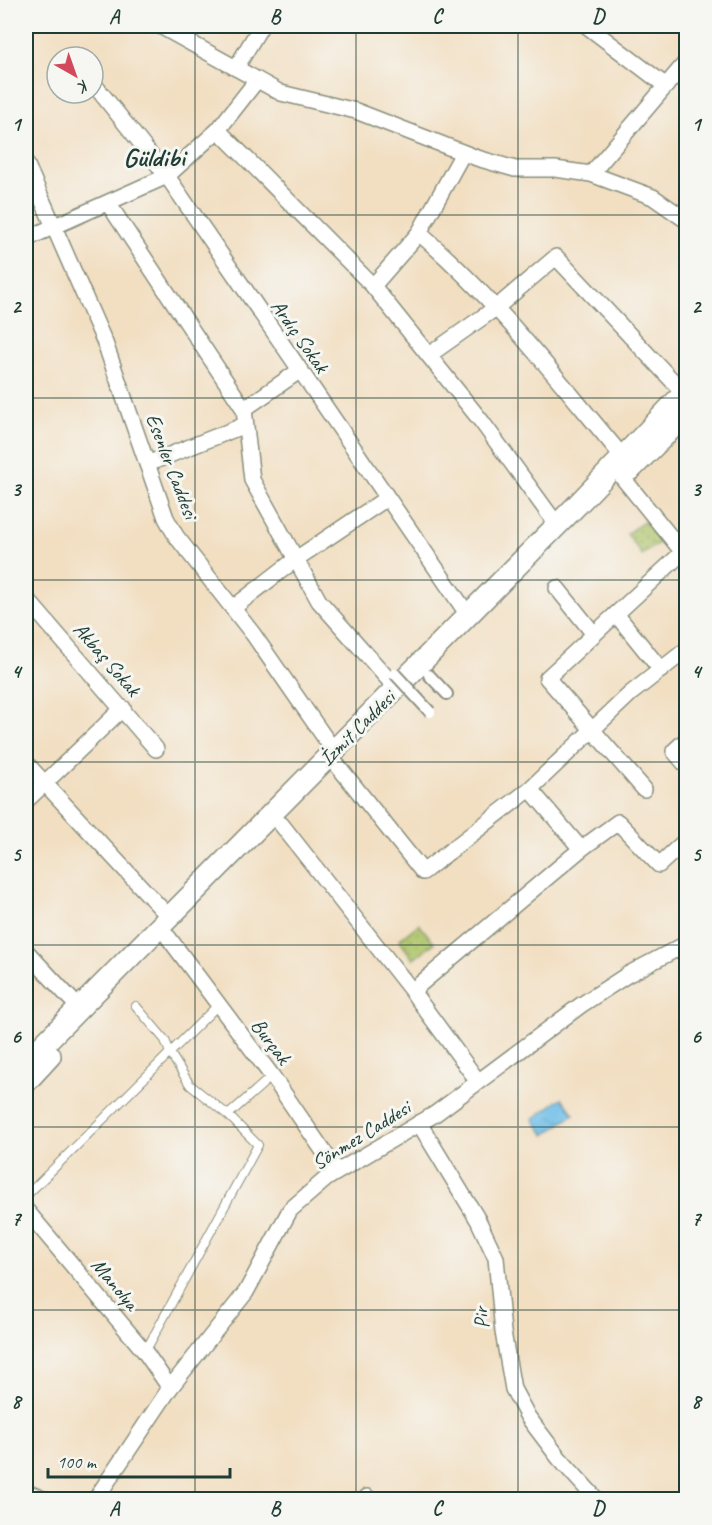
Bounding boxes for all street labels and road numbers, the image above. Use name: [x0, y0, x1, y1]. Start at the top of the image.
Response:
street label: Ardıç Sokak: [265, 294, 335, 379]
street label: Esenler Caddesi: [140, 410, 205, 525]
street label: Akbaş Sokak: [68, 617, 147, 702]
street label: İzmit Caddesi: [314, 682, 403, 771]
street label: Burçak: [245, 1013, 298, 1071]
street label: Sönmez Caddesi: [307, 1093, 418, 1175]
street label: Manolya: [86, 1252, 146, 1317]
street label: Pir: [467, 1304, 495, 1330]

